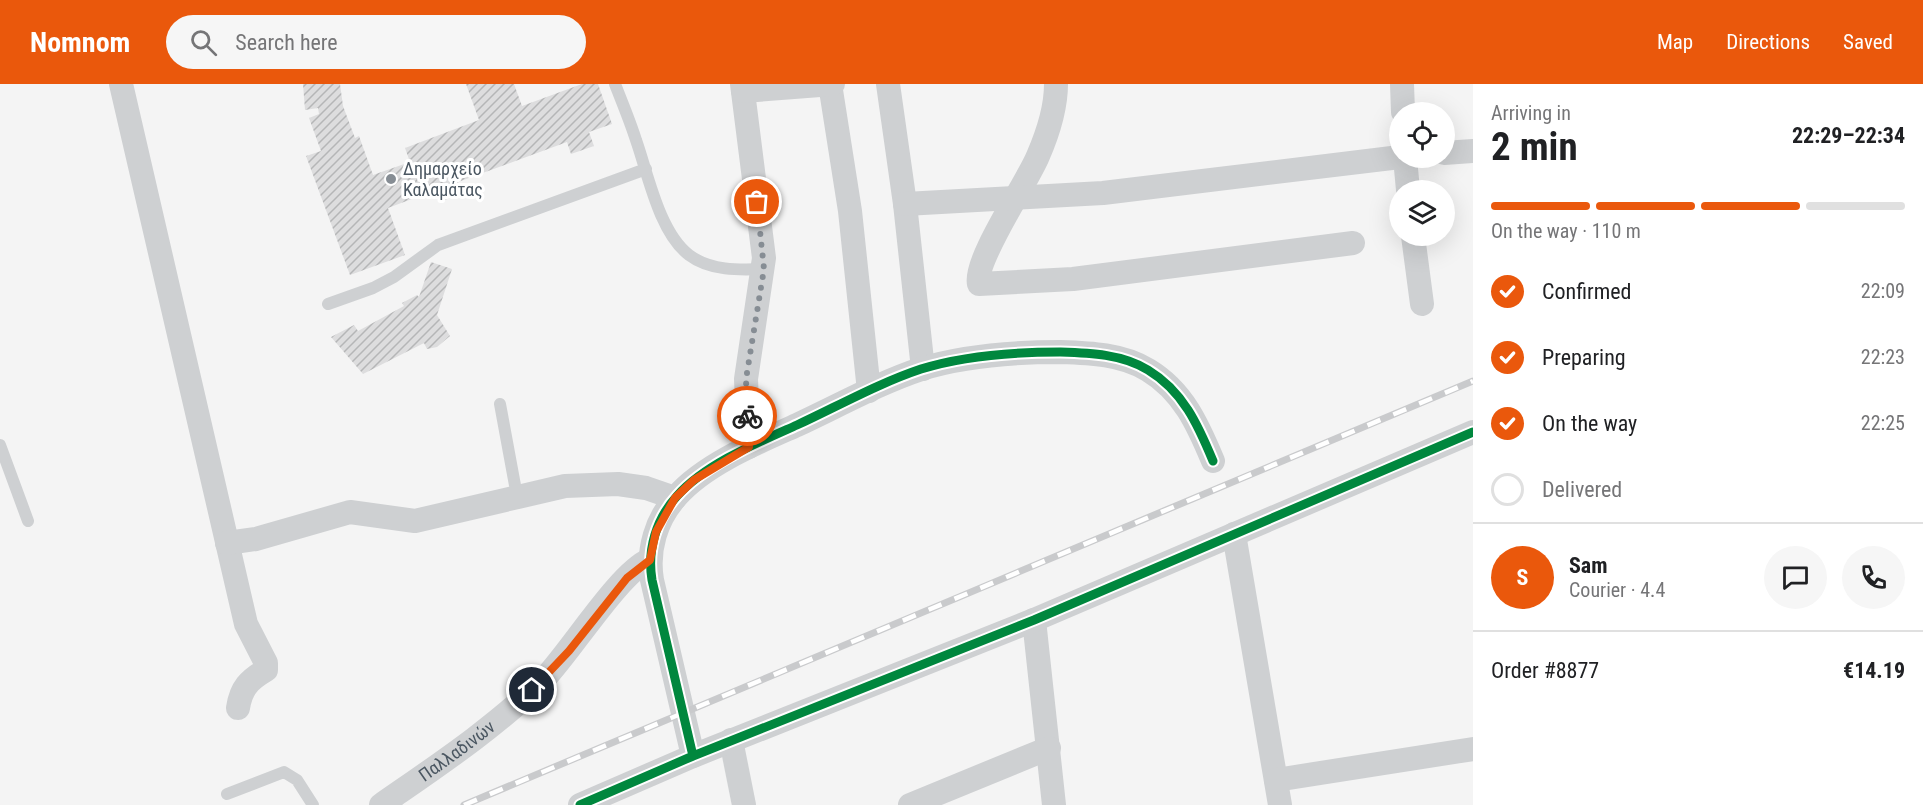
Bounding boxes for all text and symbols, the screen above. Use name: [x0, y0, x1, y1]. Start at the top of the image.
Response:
search box: [166, 15, 586, 69]
text: Nomnom: [30, 26, 130, 59]
icon: search: [187, 26, 220, 59]
text: Search here: [235, 30, 338, 55]
text: Map: [1657, 30, 1693, 54]
text: Directions: [1726, 30, 1810, 54]
text: Saved: [1843, 30, 1893, 54]
text: Arriving in: [1491, 101, 1571, 125]
map controls: [1389, 102, 1455, 246]
button: locate: [1389, 102, 1455, 168]
text: 22:29–22:34: [1792, 123, 1905, 148]
text: 2 min: [1491, 124, 1578, 170]
place label: Δημαρχείο Καλαμάτας: [403, 158, 483, 200]
marker: Δημαρχείο Καλαμάτας: [384, 172, 398, 186]
pin: [731, 176, 782, 227]
button: layers: [1389, 180, 1455, 246]
icon: bag: [740, 185, 773, 218]
text: On the way · 110 m: [1491, 219, 1641, 243]
icon: check: [1491, 275, 1524, 308]
text: Confirmed: [1542, 279, 1631, 304]
text: 22:09: [1861, 279, 1905, 303]
icon: check: [1491, 341, 1524, 374]
text: Preparing: [1542, 345, 1626, 370]
text: 22:23: [1861, 345, 1905, 369]
courier: [717, 386, 777, 446]
icon: bike: [731, 400, 764, 433]
icon: check: [1491, 407, 1524, 440]
text: On the way: [1542, 411, 1637, 436]
text: 22:25: [1861, 411, 1905, 435]
text: Delivered: [1542, 477, 1622, 502]
button: chat: [1764, 546, 1827, 609]
button: phone: [1842, 546, 1905, 609]
text: Sam: [1569, 553, 1608, 578]
text: S: [1517, 565, 1528, 590]
text: Courier · 4.4: [1569, 578, 1665, 602]
text: Order #8877: [1491, 658, 1599, 683]
text: €14.19: [1843, 658, 1905, 683]
pin: [506, 664, 557, 715]
icon: home: [515, 673, 548, 706]
street label: Παλλαδινών: [415, 716, 499, 786]

